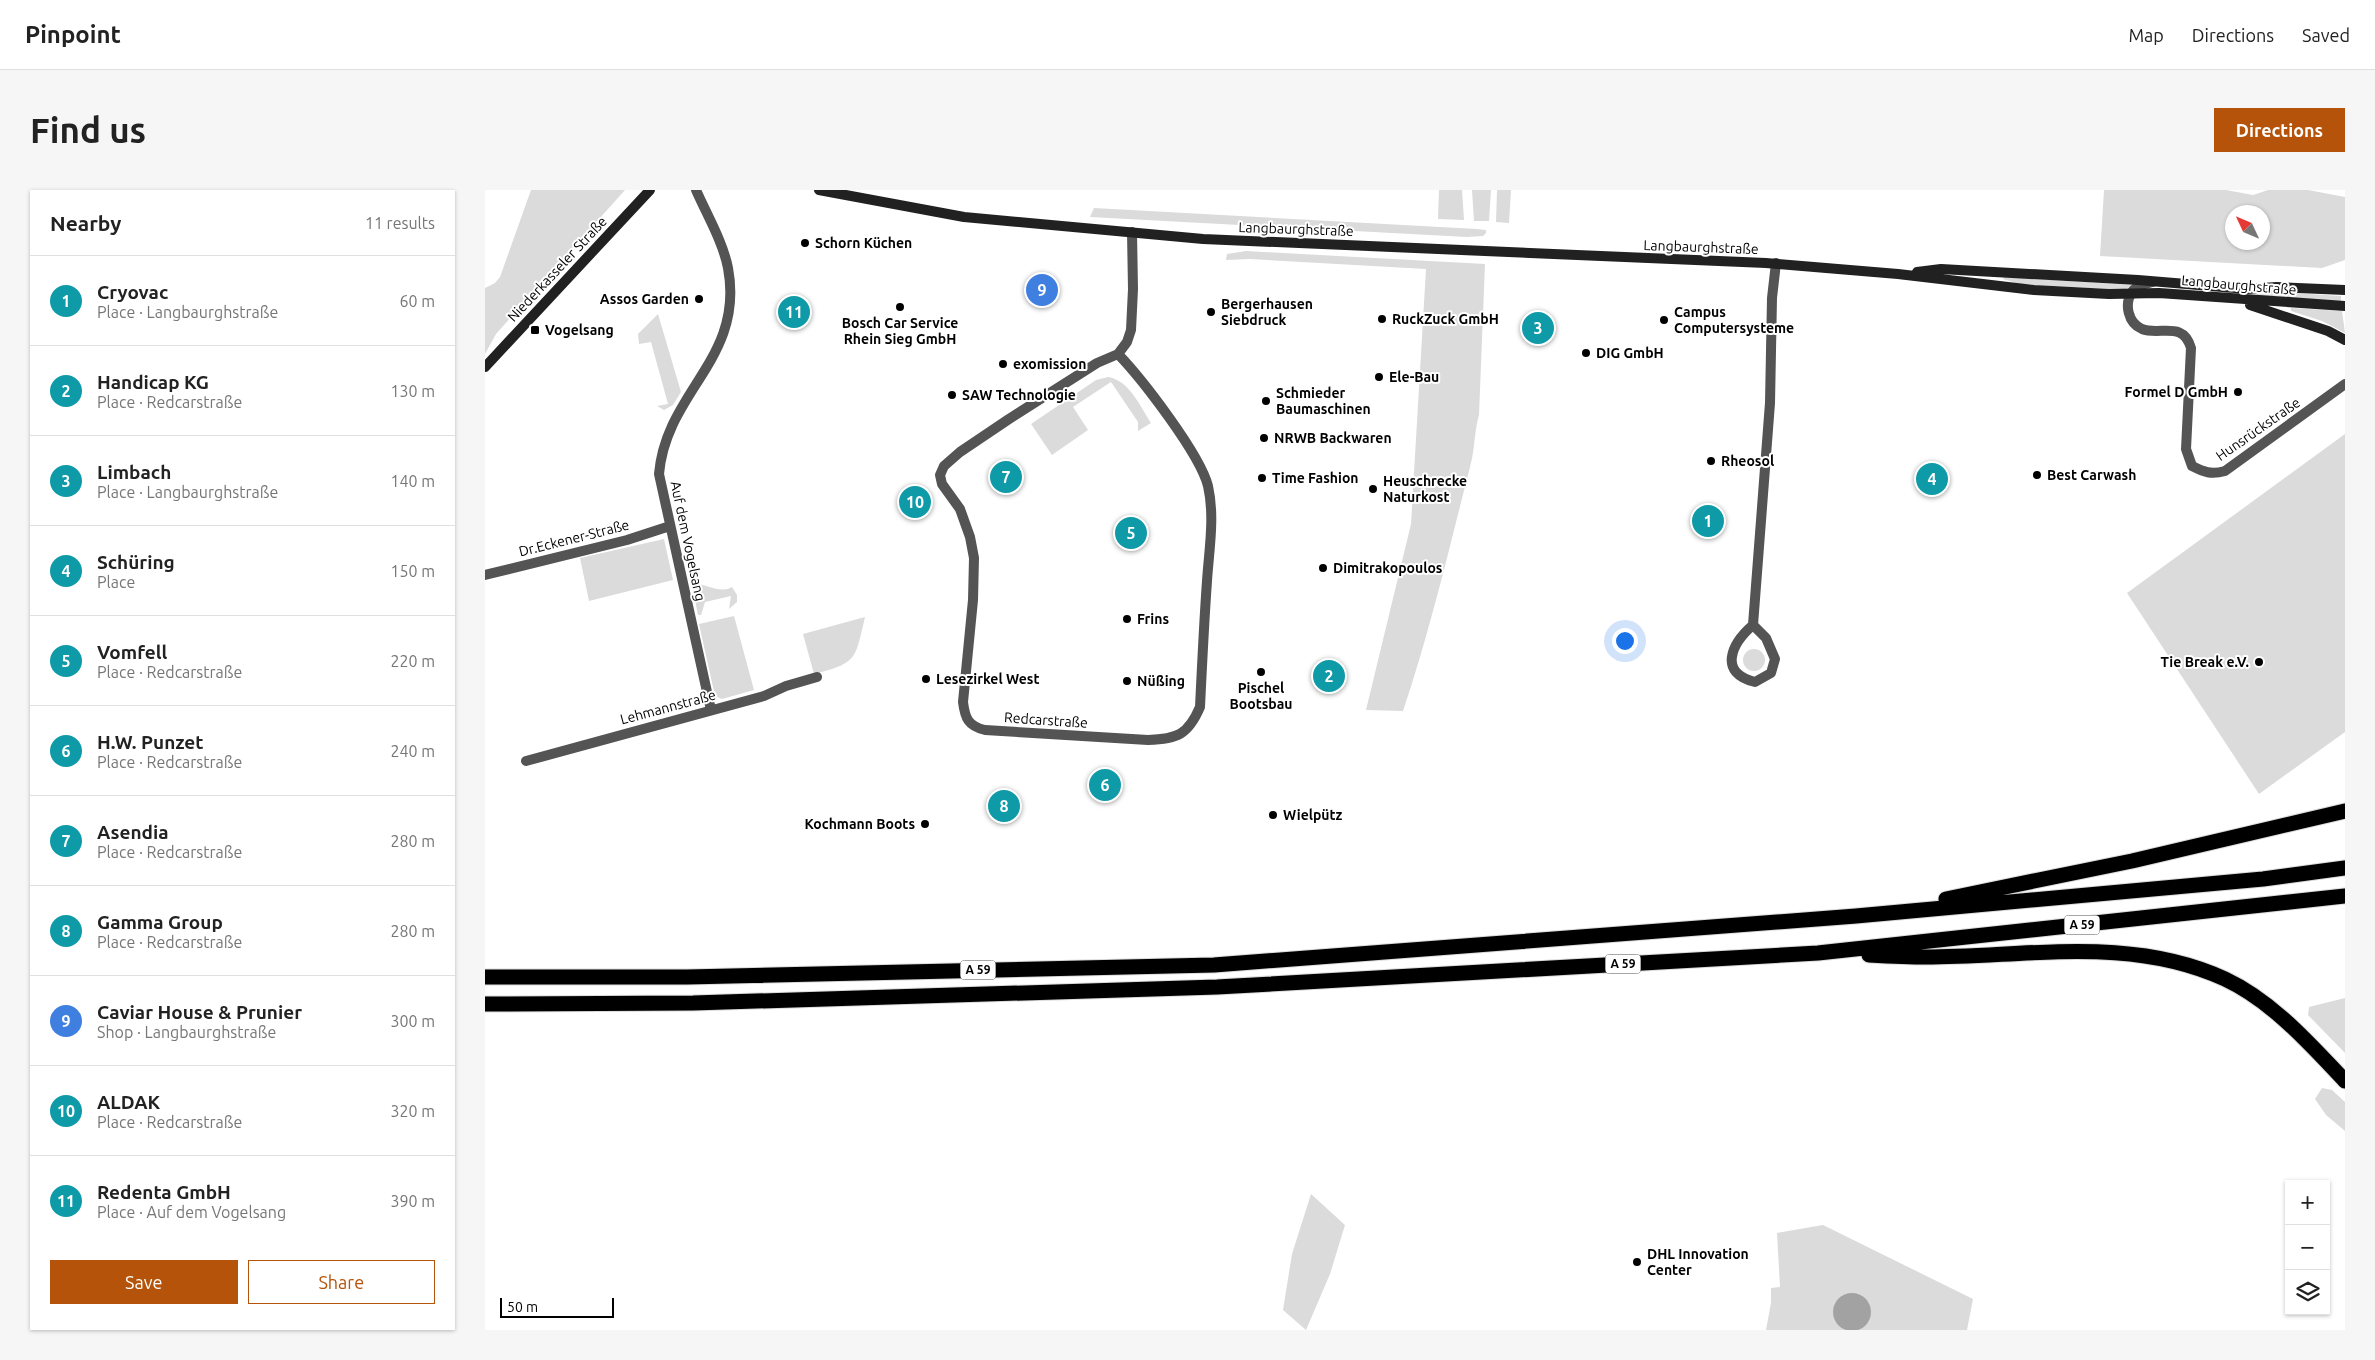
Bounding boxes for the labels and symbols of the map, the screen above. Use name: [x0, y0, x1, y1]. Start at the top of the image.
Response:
north arrow: [2225, 205, 2270, 250]
street label: Niederkasseler Straße: [504, 213, 610, 325]
street label: Langbaurghstraße: [1238, 219, 1354, 239]
place label: Schorn Küchen: [815, 235, 912, 251]
marker: Schorn Küchen: [799, 237, 811, 249]
street label: Langbaurghstraße: [1643, 237, 1759, 257]
pin: 9: [1026, 271, 1058, 309]
street label: Langbaurghstraße: [2181, 272, 2297, 298]
place label: Assos Garden: [600, 291, 689, 307]
marker: Assos Garden: [693, 293, 705, 305]
pin: 11: [778, 293, 810, 331]
place label: Bergerhausen Siebdruck: [1221, 296, 1313, 328]
marker: Bosch Car Service Rhein Sieg GmbH: [894, 301, 906, 313]
place label: Campus Computersysteme: [1674, 304, 1794, 336]
marker: Bergerhausen Siebdruck: [1205, 306, 1217, 318]
pin: 3: [1522, 309, 1554, 347]
place label: RuckZuck GmbH: [1392, 311, 1499, 327]
marker: RuckZuck GmbH: [1376, 313, 1388, 325]
marker: Campus Computersysteme: [1658, 314, 1670, 326]
place label: Bosch Car Service Rhein Sieg GmbH: [842, 315, 958, 347]
place label: Vogelsang: [545, 322, 614, 338]
marker: Vogelsang: [529, 324, 541, 336]
place label: DIG GmbH: [1596, 345, 1664, 361]
marker: DIG GmbH: [1580, 347, 1592, 359]
place label: exomission: [1013, 356, 1086, 372]
marker: exomission: [997, 358, 1009, 370]
place label: Ele-Bau: [1389, 369, 1439, 385]
marker: Ele-Bau: [1373, 371, 1385, 383]
place label: Formel D GmbH: [2125, 384, 2228, 400]
place label: Schmieder Baumaschinen: [1276, 385, 1371, 417]
marker: Formel D GmbH: [2232, 386, 2244, 398]
place label: SAW Technologie: [962, 387, 1076, 403]
marker: SAW Technologie: [946, 389, 958, 401]
street label: Hunsrückstraße: [2213, 394, 2303, 464]
marker: Schmieder Baumaschinen: [1260, 395, 1272, 407]
place label: NRWB Backwaren: [1274, 430, 1392, 446]
marker: NRWB Backwaren: [1258, 432, 1270, 444]
place label: Rheosol: [1721, 453, 1774, 469]
marker: Rheosol: [1705, 455, 1717, 467]
pin: 7: [990, 458, 1022, 496]
pin: 4: [1916, 460, 1948, 498]
place label: Best Carwash: [2047, 467, 2136, 483]
marker: Best Carwash: [2031, 469, 2043, 481]
place label: Time Fashion: [1272, 470, 1359, 486]
marker: Time Fashion: [1256, 472, 1268, 484]
place label: Heuschrecke Naturkost: [1383, 473, 1467, 505]
street label: Auf dem Vogelsang: [667, 480, 709, 602]
pin: 10: [899, 483, 931, 521]
marker: Heuschrecke Naturkost: [1367, 483, 1379, 495]
pin: 1: [1692, 502, 1724, 540]
pin: 5: [1115, 514, 1147, 552]
street label: Dr.Eckener-Straße: [517, 517, 631, 559]
place label: Dimitrakopoulos: [1333, 560, 1443, 576]
marker: Dimitrakopoulos: [1317, 562, 1329, 574]
place label: Frins: [1137, 611, 1169, 627]
marker: Frins: [1121, 613, 1133, 625]
your location: [1612, 628, 1638, 654]
place label: Tie Break e.V.: [2161, 654, 2249, 670]
marker: Tie Break e.V.: [2253, 656, 2265, 668]
pin: 2: [1313, 657, 1345, 695]
marker: Pischel Bootsbau: [1255, 666, 1267, 678]
place label: Lesezirkel West: [936, 671, 1039, 687]
marker: Lesezirkel West: [920, 673, 932, 685]
place label: Nüßing: [1137, 673, 1185, 689]
marker: Nüßing: [1121, 675, 1133, 687]
place label: Pischel Bootsbau: [1230, 680, 1292, 712]
street label: Lehmannstraße: [618, 687, 718, 727]
street label: Redcarstraße: [1004, 709, 1088, 731]
pin: 6: [1089, 766, 1121, 804]
pin: 8: [988, 787, 1020, 825]
place label: Wielpütz: [1283, 807, 1343, 823]
marker: Wielpütz: [1267, 809, 1279, 821]
place label: Kochmann Boots: [805, 816, 915, 832]
marker: Kochmann Boots: [919, 818, 931, 830]
road number: A 59: [2065, 916, 2099, 934]
road number: A 59: [1605, 954, 1641, 974]
road number: A 59: [961, 960, 995, 980]
place label: DHL Innovation Center: [1647, 1246, 1749, 1278]
marker: DHL Innovation Center: [1631, 1256, 1643, 1268]
scale bar: [500, 1295, 614, 1318]

